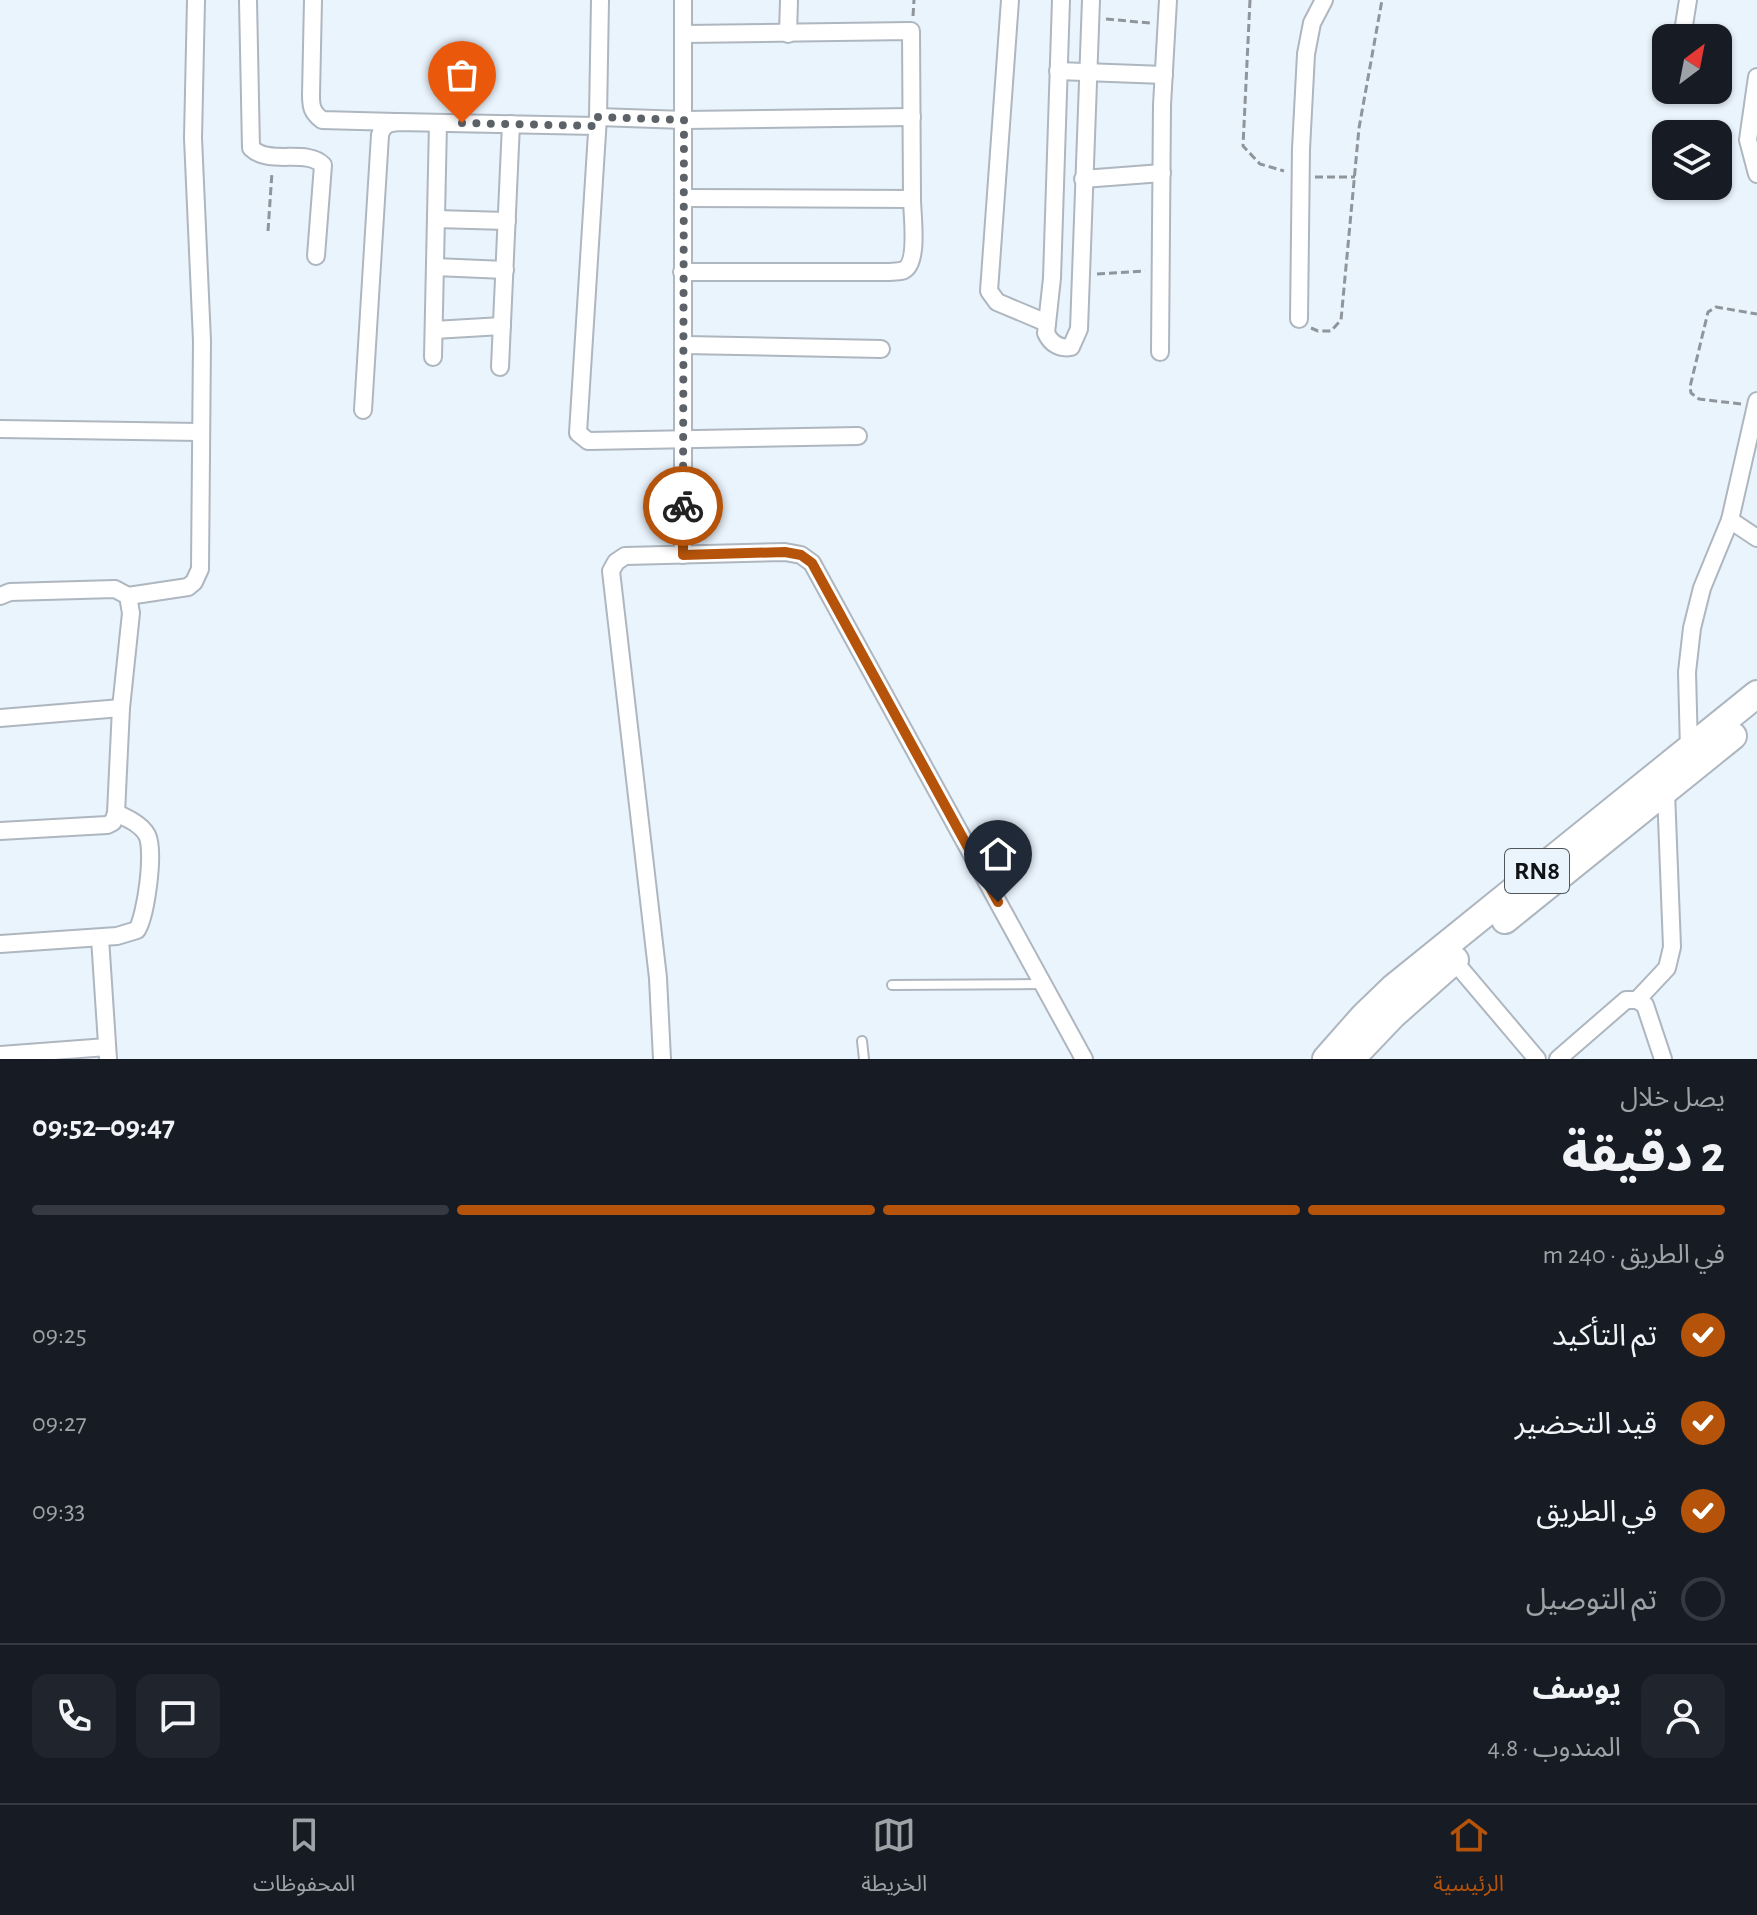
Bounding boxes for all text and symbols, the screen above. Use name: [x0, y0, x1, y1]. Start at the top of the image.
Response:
north arrow: [1652, 24, 1732, 104]
map controls: [1652, 24, 1732, 200]
pin: [428, 41, 496, 123]
icon: bag: [440, 53, 484, 97]
button: layers: [1652, 120, 1732, 200]
courier: [643, 466, 723, 546]
icon: bike: [661, 484, 705, 528]
pin: [964, 820, 1032, 902]
icon: home: [976, 832, 1020, 876]
road number: RN8: [1505, 849, 1569, 893]
text: يصل خلال: [1620, 1085, 1725, 1111]
text: 09:47–09:52: [32, 1112, 175, 1142]
text: 2 دقيقة: [1562, 1129, 1725, 1181]
text: في الطريق · 240 m: [1543, 1242, 1725, 1268]
icon: check: [1681, 1313, 1725, 1357]
text: تم التأكيد: [1552, 1321, 1657, 1351]
text: 09:25: [32, 1322, 87, 1348]
icon: check: [1681, 1401, 1725, 1445]
text: قيد التحضير: [1515, 1409, 1657, 1439]
text: 09:27: [32, 1410, 87, 1436]
icon: check: [1681, 1489, 1725, 1533]
text: في الطريق: [1536, 1497, 1657, 1527]
text: 09:33: [32, 1498, 85, 1524]
text: تم التوصيل: [1526, 1585, 1657, 1615]
button: phone: [32, 1674, 116, 1758]
button: chat: [136, 1674, 220, 1758]
text: يوسف: [1533, 1674, 1621, 1704]
button: person: [1641, 1674, 1725, 1758]
text: المندوب · 4.8: [1488, 1735, 1621, 1761]
tab: المحفوظات: [253, 1813, 355, 1907]
tab: الخريطة: [861, 1813, 927, 1907]
tab: الرئيسية: [1433, 1813, 1504, 1907]

